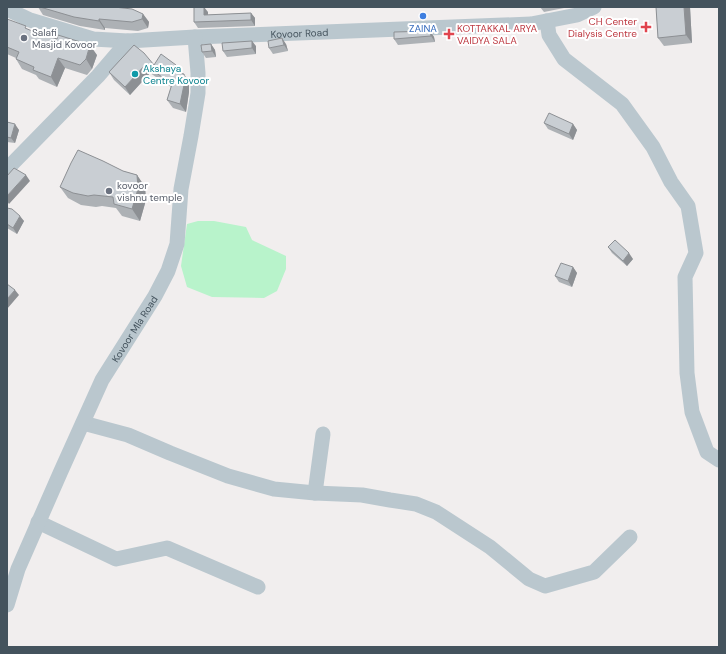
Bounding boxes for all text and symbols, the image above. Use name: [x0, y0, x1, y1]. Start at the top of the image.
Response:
marker: ZAINA: [418, 11, 428, 21]
place label: CH Center Dialysis Centre: [568, 15, 637, 40]
marker: CH Center Dialysis Centre: [640, 21, 652, 33]
place label: ZAINA: [409, 22, 437, 35]
place label: KOTTAKKAL ARYA VAIDYA SALA: [457, 22, 537, 47]
street label: Kovoor Road: [270, 25, 329, 41]
place label: Salafi Masjid Kovoor: [32, 26, 97, 51]
marker: KOTTAKKAL ARYA VAIDYA SALA: [444, 29, 454, 39]
marker: Salafi Masjid Kovoor: [19, 33, 29, 43]
place label: Akshaya Centre Kovoor: [143, 62, 209, 87]
marker: Akshaya Centre Kovoor: [130, 69, 140, 79]
place label: kovoor vishnu temple: [117, 179, 182, 204]
marker: kovoor vishnu temple: [104, 186, 114, 196]
street label: Kovoor Mla Road: [108, 293, 160, 365]

